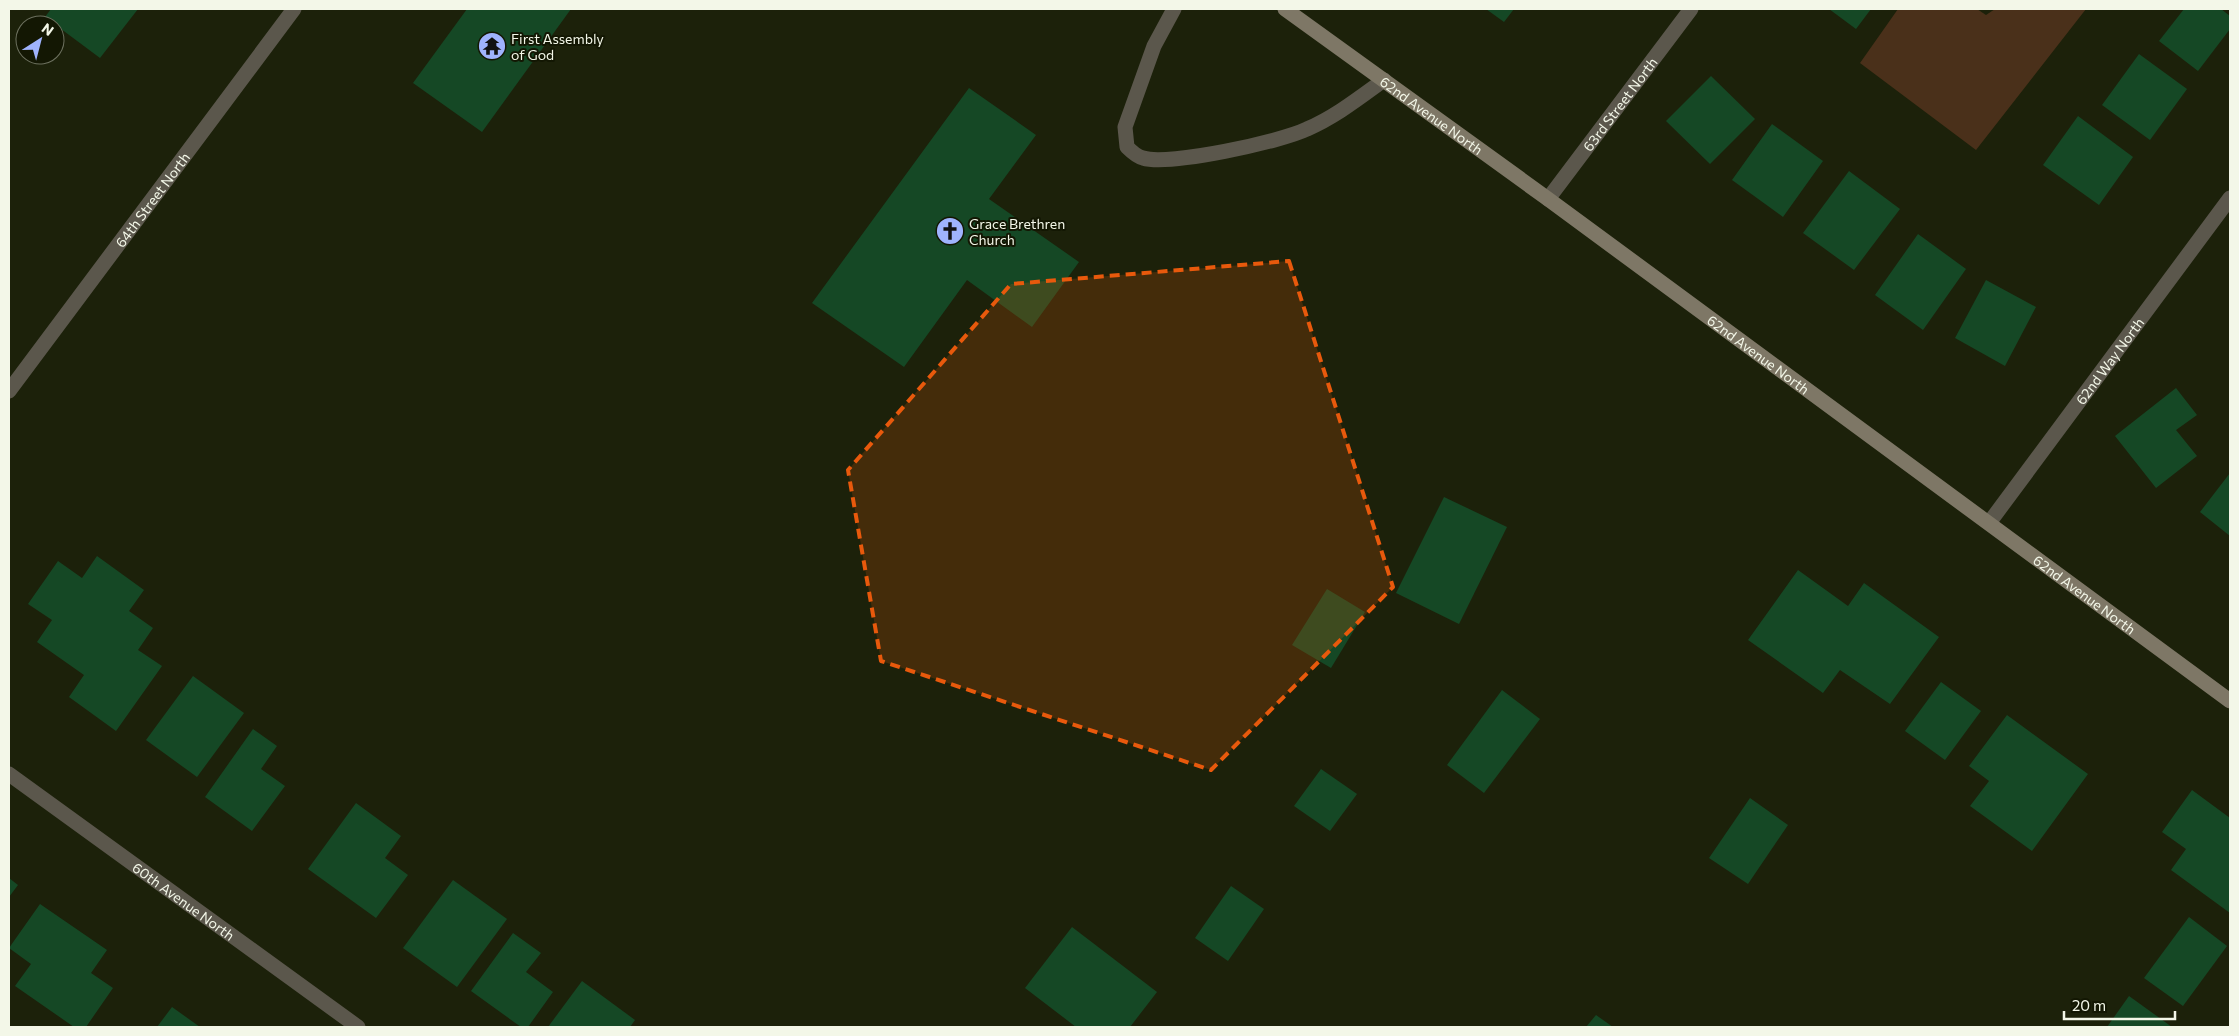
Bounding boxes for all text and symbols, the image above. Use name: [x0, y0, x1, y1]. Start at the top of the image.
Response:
north arrow: [15, 15, 65, 65]
text: N: [39, 19, 57, 39]
place label: First Assembly of God: [511, 30, 604, 63]
temple icon: First Assembly of God: [477, 31, 507, 61]
street label: 63rd Street North: [1579, 54, 1660, 154]
street label: 62nd Avenue North: [1377, 72, 1486, 158]
street label: 64th Street North: [111, 149, 193, 250]
place label: Grace Brethren Church: [969, 215, 1065, 248]
church icon: Grace Brethren Church: [935, 216, 965, 246]
street label: 62nd Avenue North: [1704, 311, 1813, 397]
street label: 62nd Way North: [2072, 314, 2147, 408]
street label: 62nd Avenue North: [2030, 551, 2139, 637]
street label: 60th Avenue North: [130, 858, 238, 943]
scale bar: [2064, 988, 2175, 1020]
text: 20 m: [2072, 996, 2106, 1014]

